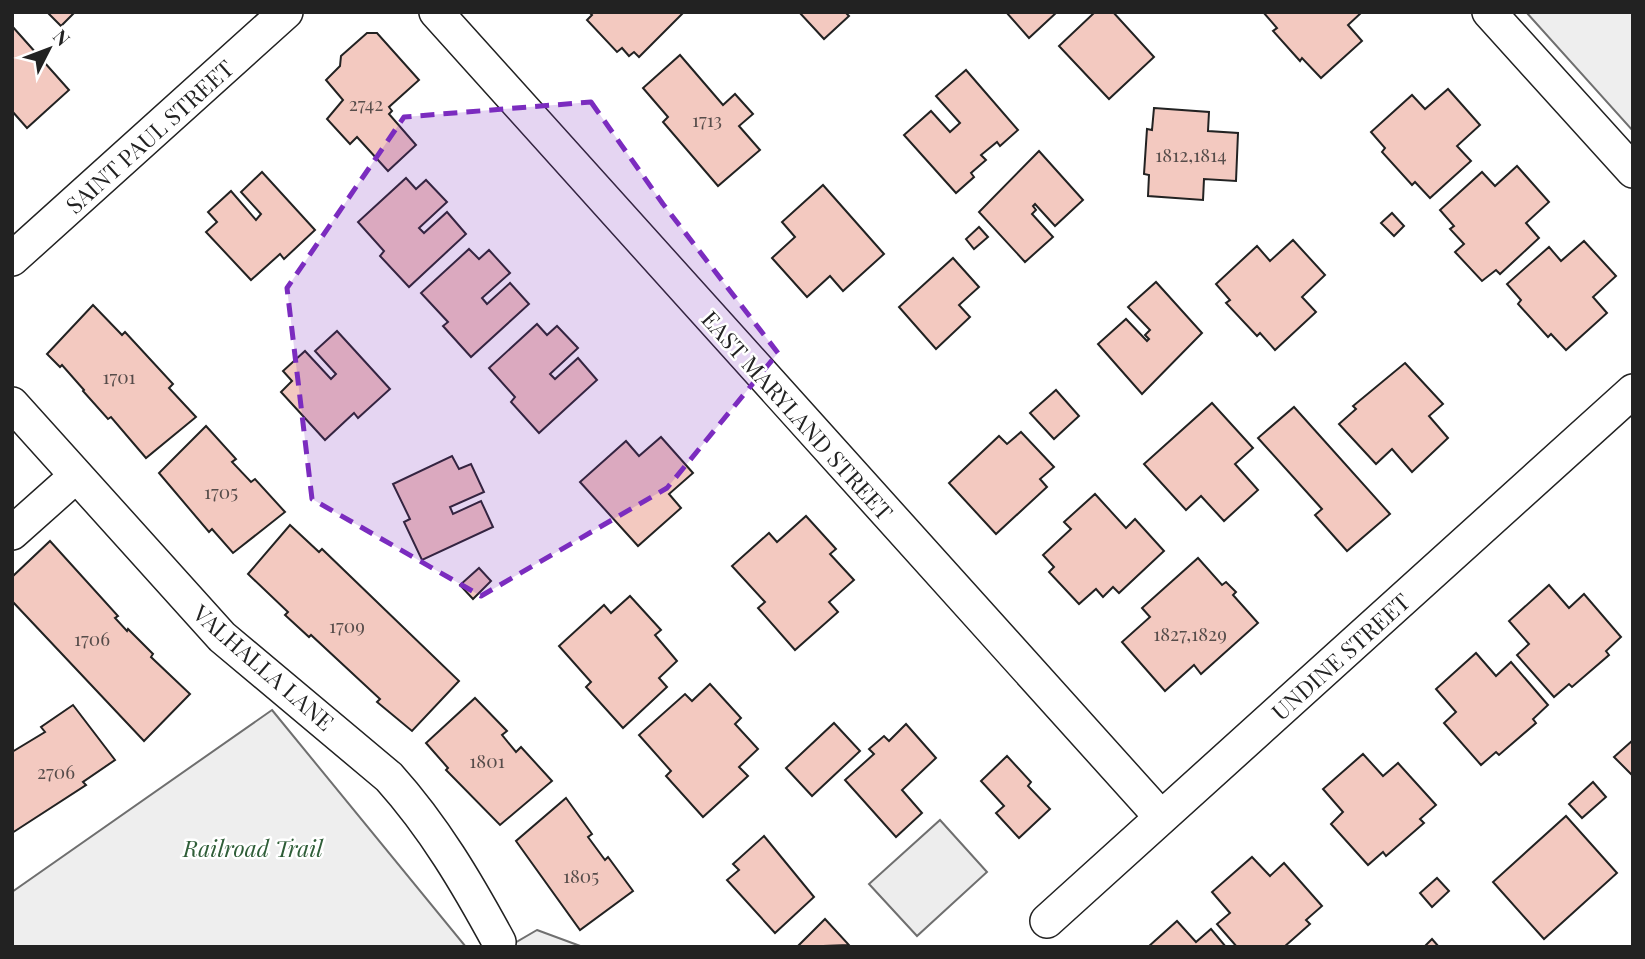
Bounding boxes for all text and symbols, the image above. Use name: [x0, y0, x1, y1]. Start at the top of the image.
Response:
north arrow: [14, 14, 84, 84]
text: N: [48, 23, 77, 51]
street label: SAINT PAUL STREET: [58, 52, 240, 220]
house number: 2742: [349, 90, 383, 116]
house number: 1713: [692, 106, 722, 132]
house number: 1812,1814: [1155, 141, 1227, 167]
street label: EAST MARYLAND STREET: [696, 304, 900, 526]
house number: 1701: [102, 363, 136, 389]
house number: 1705: [204, 478, 238, 504]
street label: UNDINE STREET: [1264, 586, 1416, 726]
street label: VALHALLA LANE: [186, 597, 341, 737]
house number: 1709: [329, 612, 365, 638]
house number: 1827,1829: [1153, 620, 1227, 646]
house number: 1706: [74, 625, 110, 651]
house number: 1801: [469, 747, 505, 773]
house number: 2706: [37, 758, 75, 784]
park label: Railroad Trail: [182, 832, 325, 863]
house number: 1805: [563, 862, 599, 888]

